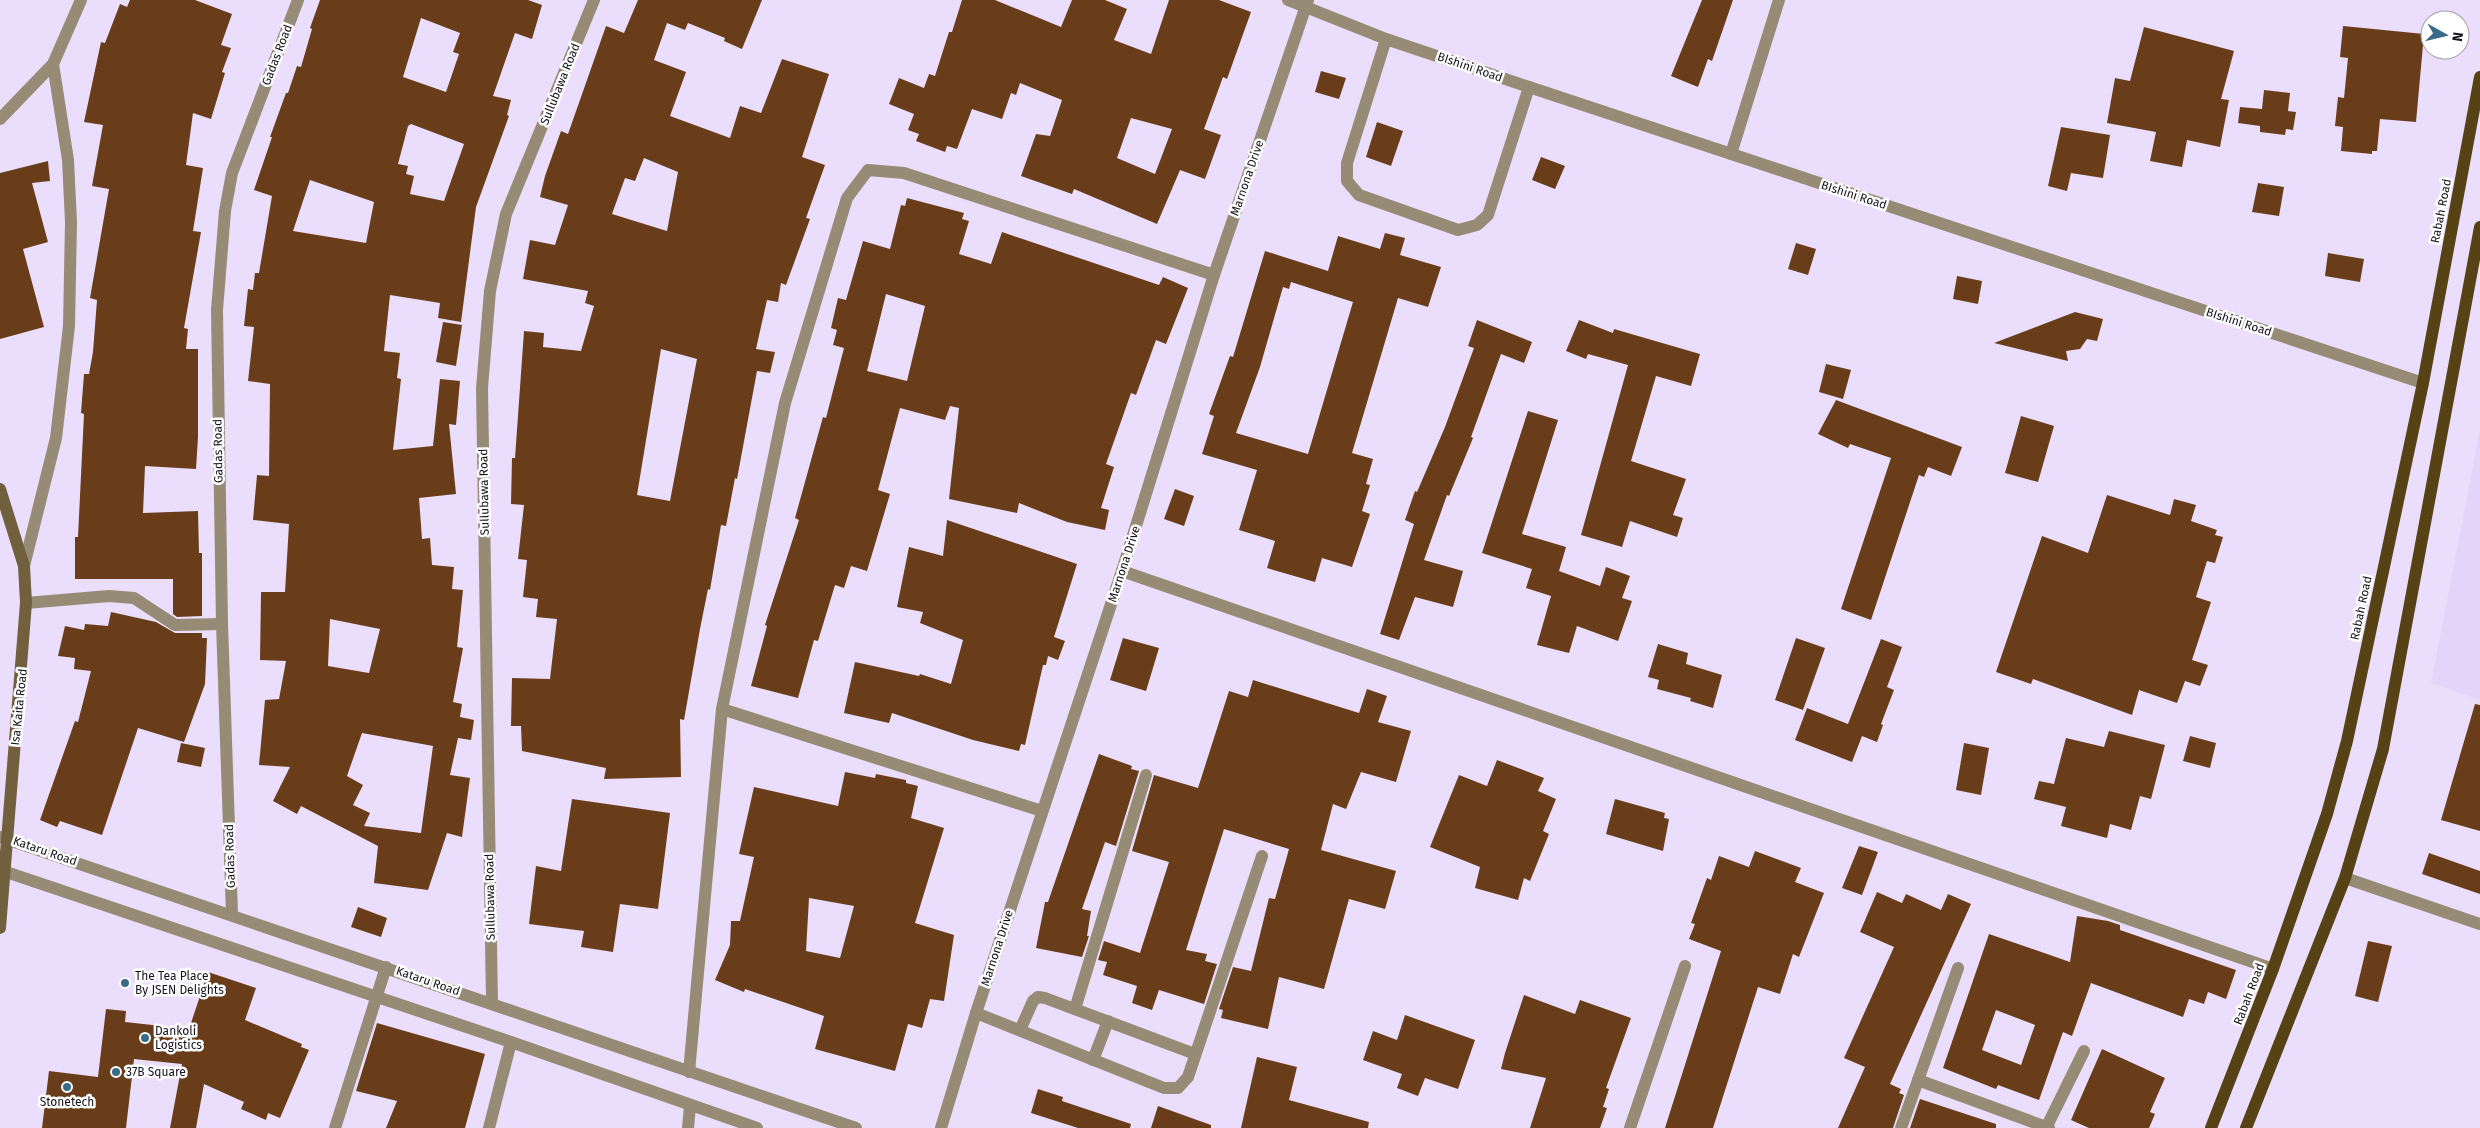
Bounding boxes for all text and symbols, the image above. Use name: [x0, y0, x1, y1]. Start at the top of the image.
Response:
north arrow: [2420, 10, 2470, 60]
street label: Gadas Road: [259, 23, 295, 87]
text: N: [2448, 31, 2466, 43]
street label: Sullubawa Road: [537, 41, 583, 127]
street label: BIshini Road: [1436, 49, 1504, 85]
street label: Marnona Drive: [1227, 138, 1267, 218]
street label: BIshini Road: [1819, 178, 1889, 212]
street label: Rabah Road: [2428, 178, 2454, 244]
street label: BIshini Road: [2204, 305, 2274, 339]
street label: Gadas Road: [210, 419, 226, 483]
street label: Sullubawa Road: [476, 448, 492, 536]
street label: Marnona Drive: [1105, 524, 1143, 604]
street label: Rabah Road: [2347, 575, 2375, 641]
street label: Isa Kaita Road: [8, 668, 30, 746]
street label: Gadas Road: [222, 824, 238, 888]
street label: Kataru Road: [11, 834, 79, 868]
street label: Sullubawa Road: [482, 853, 498, 941]
street label: Marnona Drive: [978, 908, 1016, 988]
street label: Rabah Road: [2231, 961, 2267, 1027]
street label: Kataru Road: [394, 964, 462, 998]
place label: The Tea Place By JSEN Delights: [135, 969, 224, 997]
marker: The Tea Place By JSEN Delights: [119, 977, 131, 989]
place label: Dankoli Logistics: [155, 1024, 202, 1052]
marker: Dankoli Logistics: [139, 1032, 151, 1044]
place label: 37B Square: [126, 1065, 186, 1079]
marker: 37B Square: [110, 1066, 122, 1078]
marker: Stonetech: [61, 1081, 73, 1093]
place label: Stonetech: [40, 1095, 94, 1109]

